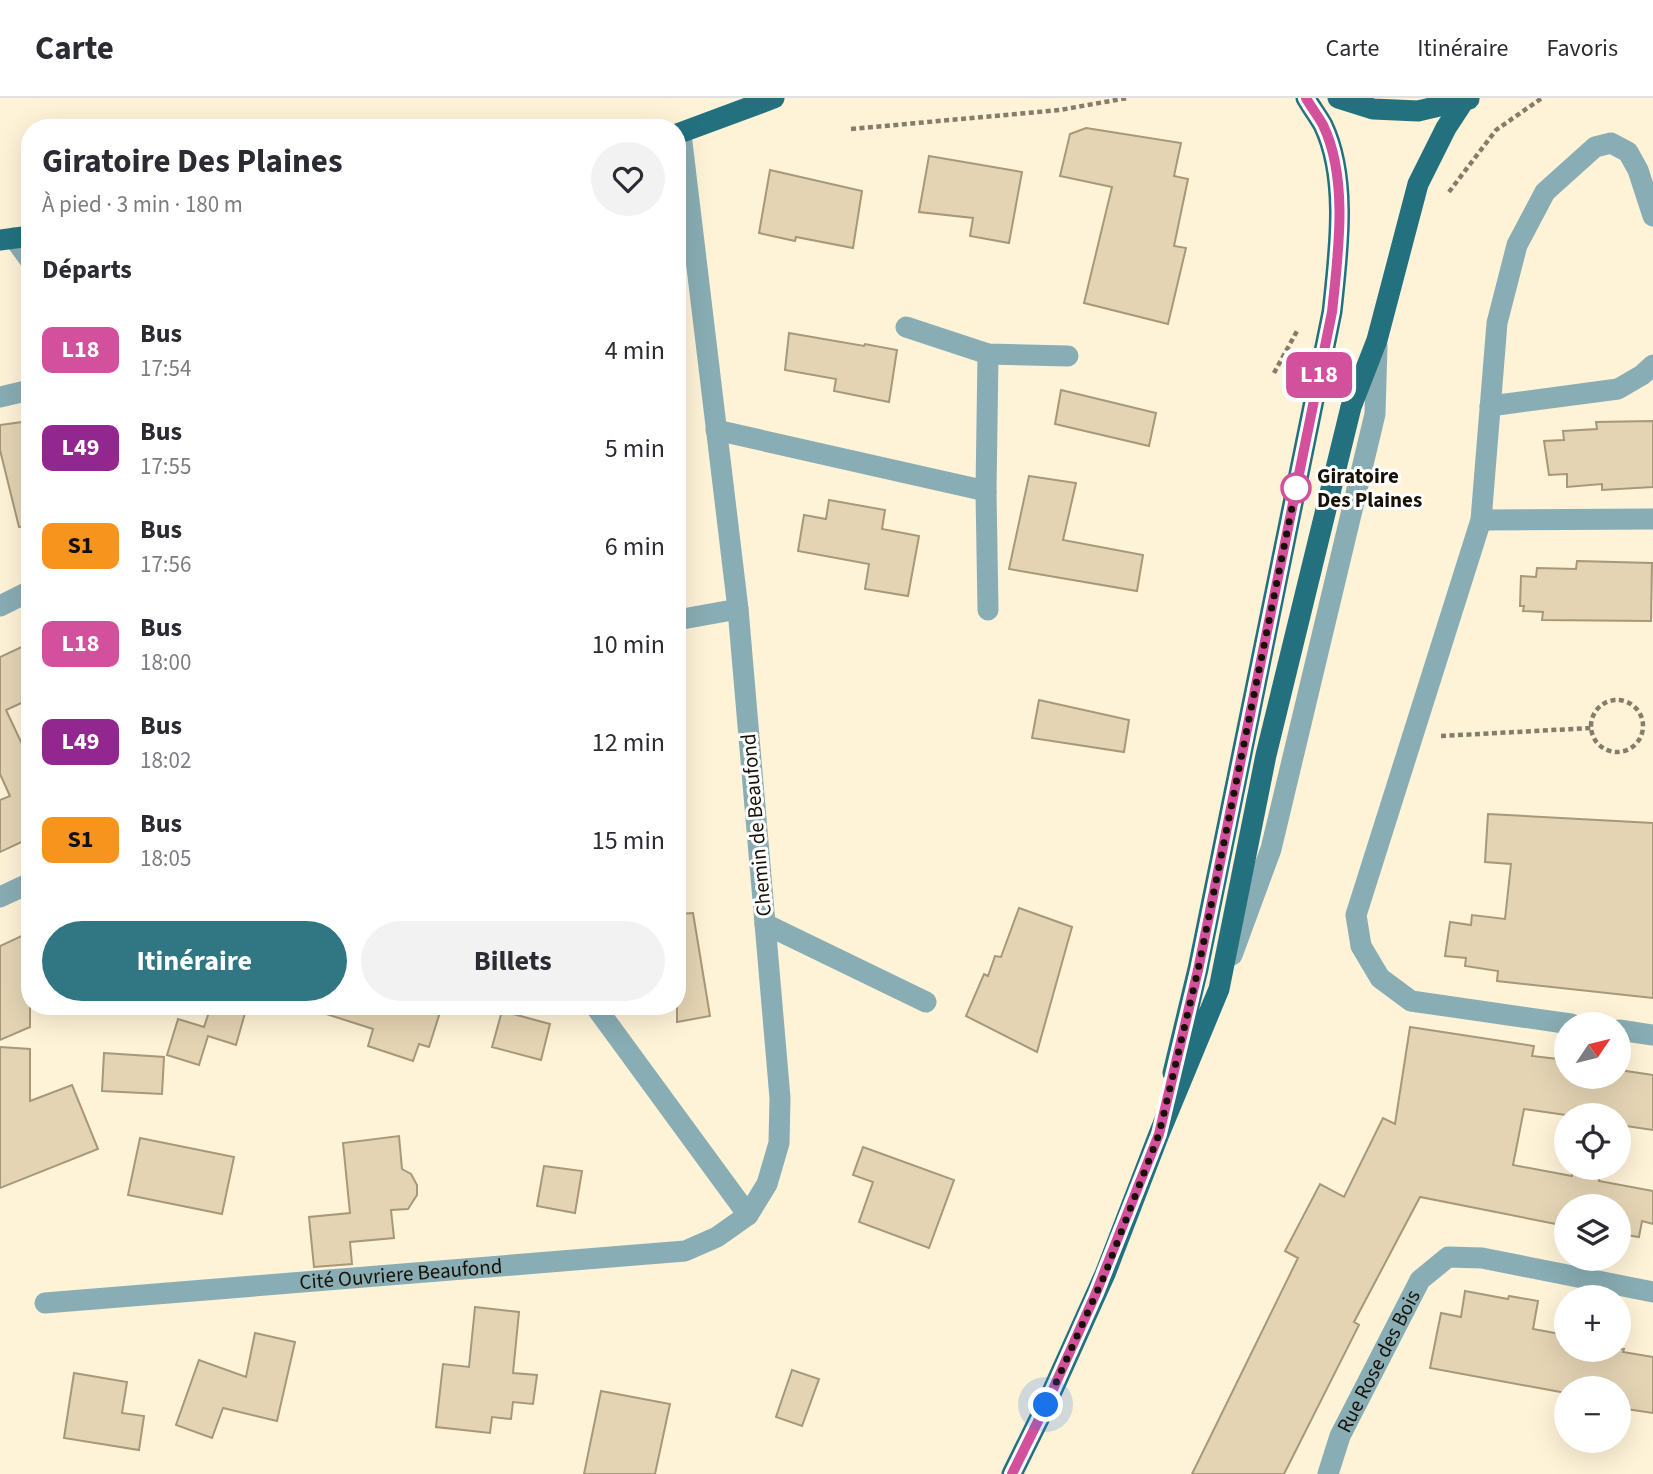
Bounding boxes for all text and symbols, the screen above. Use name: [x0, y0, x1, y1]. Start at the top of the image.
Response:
text: Carte: [35, 25, 114, 72]
text: Carte: [1325, 31, 1379, 66]
text: Itinéraire: [1417, 31, 1508, 66]
text: Favoris: [1546, 31, 1618, 66]
text: Giratoire Des Plaines: [42, 138, 343, 185]
button: heart: [591, 142, 665, 216]
text: À pied · 3 min · 180 m: [42, 188, 243, 221]
text: Départs: [42, 251, 132, 288]
text: Bus: [140, 315, 182, 352]
text: L18: [62, 332, 99, 367]
text: 4 min: [605, 332, 665, 369]
text: 17:54: [140, 352, 191, 385]
line badge: L18: [1279, 352, 1359, 398]
text: L18: [1300, 357, 1338, 392]
text: Bus: [140, 413, 182, 450]
text: L49: [62, 430, 99, 465]
text: 5 min: [605, 430, 665, 467]
text: 17:55: [140, 450, 191, 483]
place label: Giratoire Des Plaines: [1317, 461, 1422, 515]
marker: Giratoire Des Plaines: [1281, 473, 1311, 503]
text: Bus: [140, 511, 182, 548]
text: S1: [67, 528, 94, 563]
text: 6 min: [605, 528, 665, 565]
text: 17:56: [140, 548, 191, 581]
text: Bus: [140, 609, 182, 646]
text: L18: [62, 626, 99, 661]
text: 10 min: [592, 626, 665, 663]
text: 18:00: [140, 646, 191, 679]
text: Bus: [140, 707, 182, 744]
text: L49: [62, 724, 99, 759]
text: 12 min: [592, 724, 665, 761]
street label: Chemin de Beaufond: [733, 732, 779, 918]
text: 18:02: [140, 744, 191, 777]
text: Bus: [140, 805, 182, 842]
text: S1: [67, 822, 94, 857]
text: 15 min: [592, 822, 665, 859]
text: 18:05: [140, 842, 191, 875]
button: Itinéraire: [42, 921, 347, 1001]
button: Billets: [361, 921, 665, 1001]
north arrow: [1554, 1012, 1631, 1088]
map controls: [1554, 1012, 1631, 1453]
button: locate: [1554, 1103, 1631, 1180]
button: layers: [1554, 1194, 1631, 1271]
street label: Cité Ouvriere Beaufond: [298, 1251, 503, 1297]
street label: Rue Rose des Bois: [1329, 1284, 1428, 1438]
button: +: [1554, 1285, 1631, 1362]
button: −: [1554, 1376, 1631, 1453]
your location: [1028, 1387, 1063, 1422]

